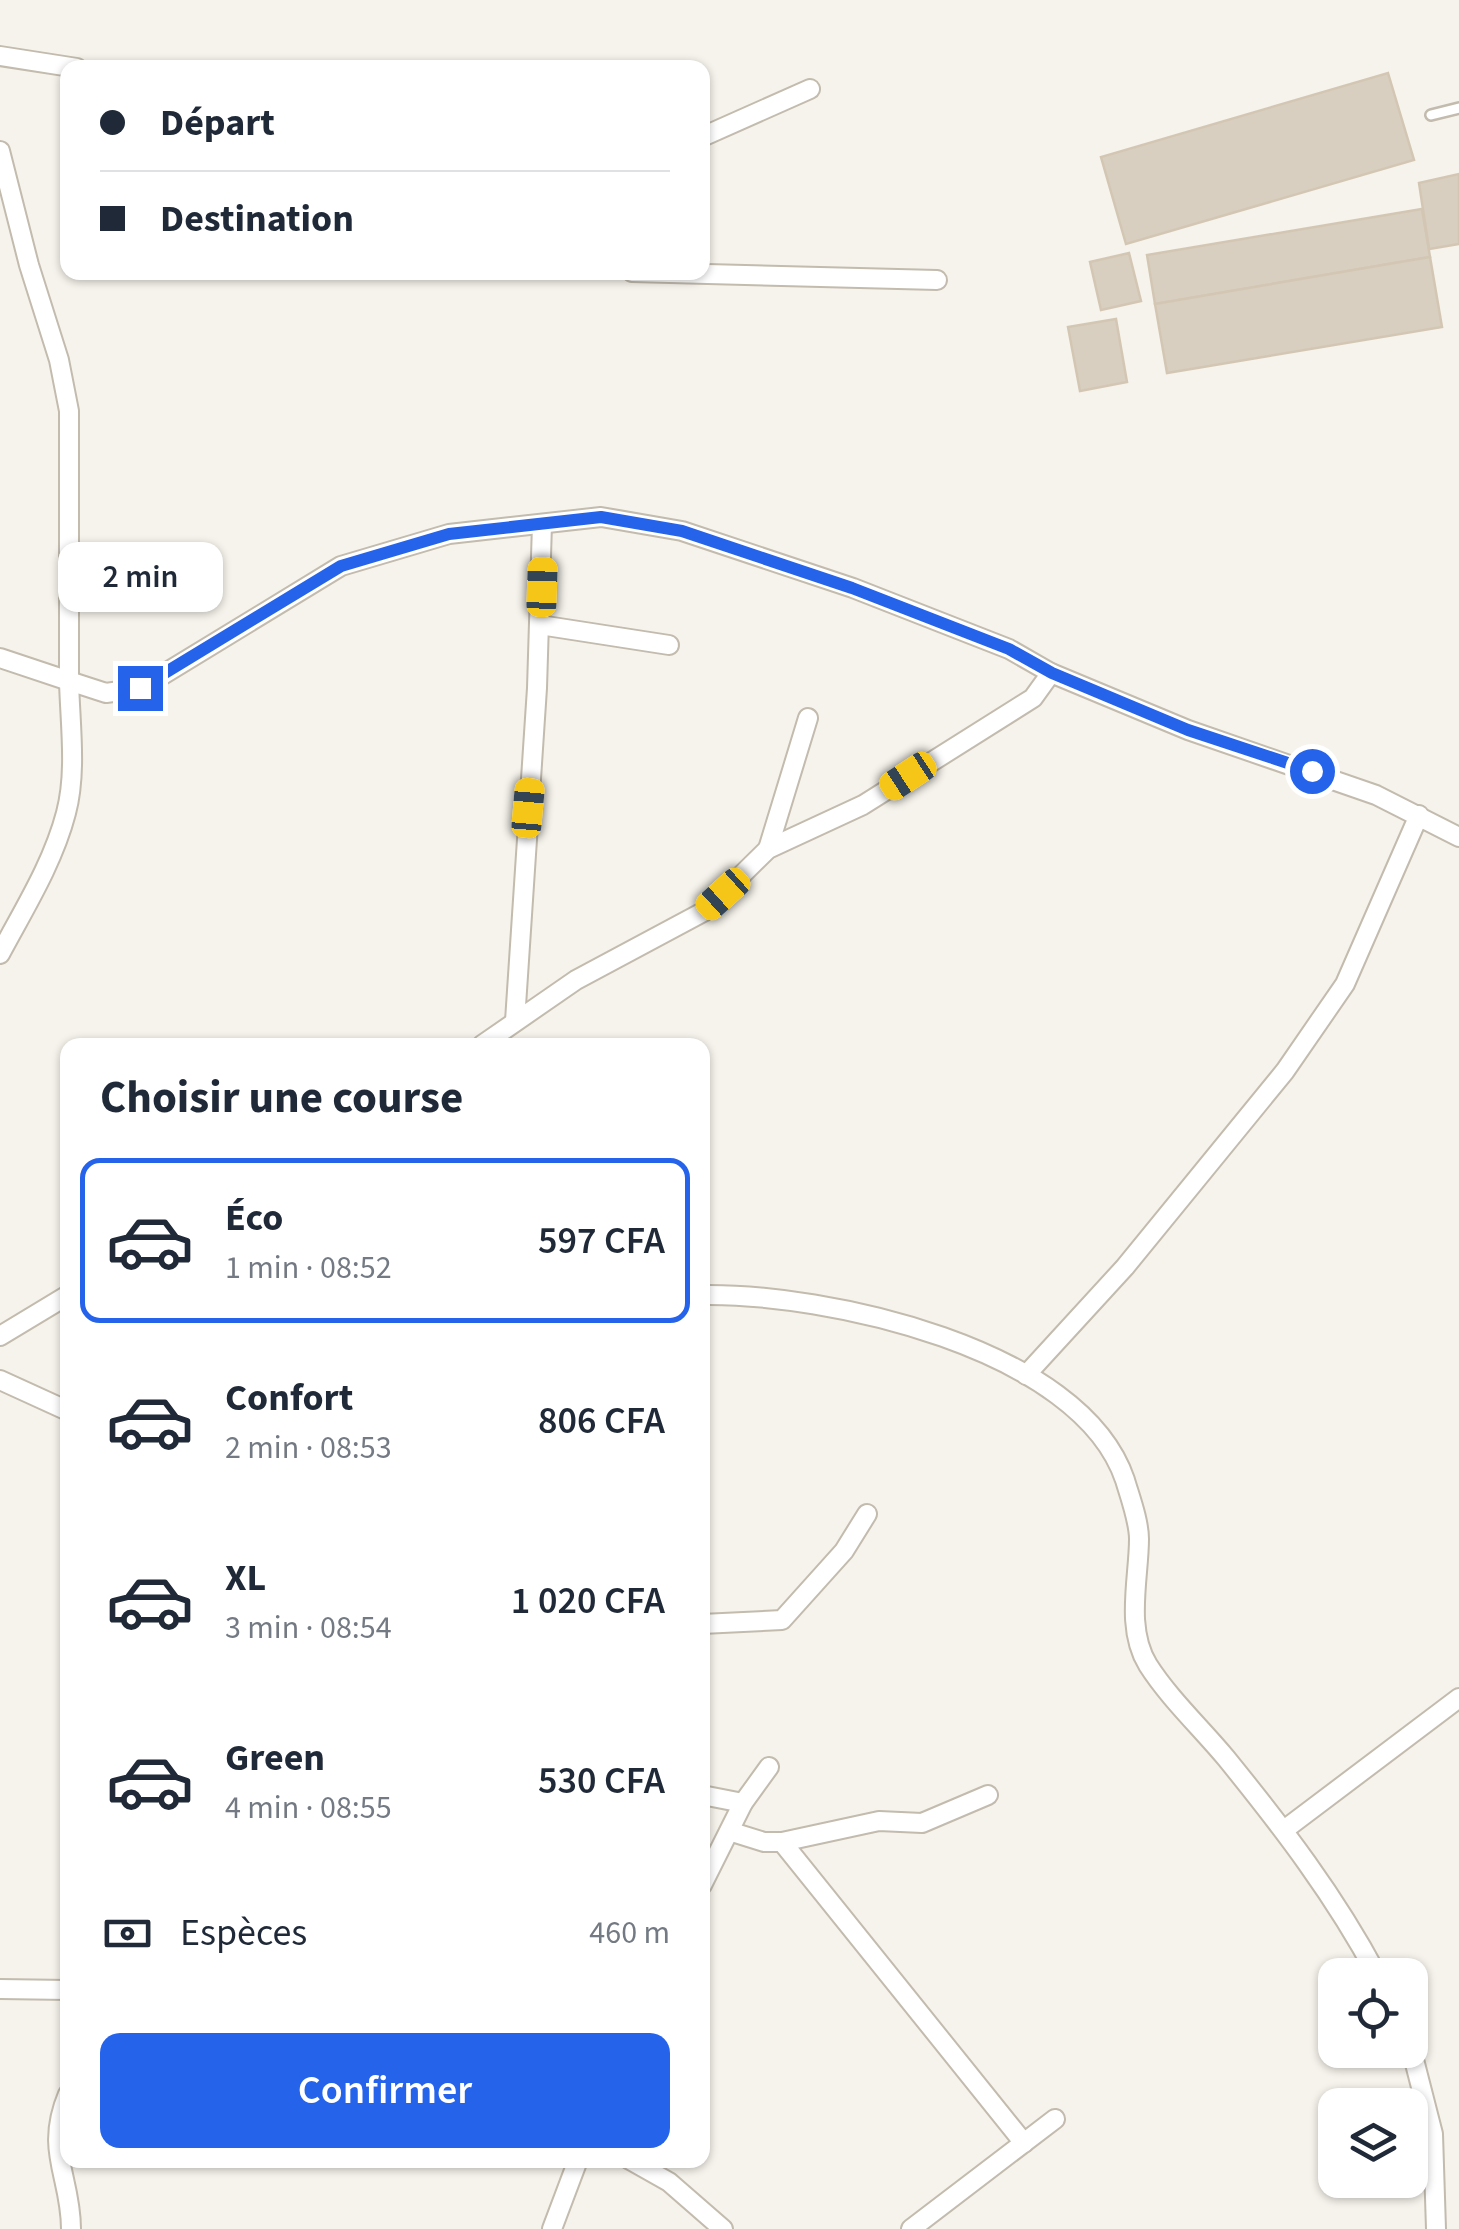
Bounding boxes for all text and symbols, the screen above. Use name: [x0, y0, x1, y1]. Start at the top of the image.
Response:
text: Départ: [160, 96, 275, 150]
text: Destination: [160, 192, 354, 246]
callout: 2 min: [58, 543, 222, 613]
text: 2 min: [102, 554, 179, 600]
car: [526, 556, 558, 618]
route end: [118, 666, 163, 711]
car: [875, 747, 941, 805]
route start: [1290, 749, 1335, 794]
car: [510, 777, 546, 839]
car: [691, 863, 755, 925]
text: Choisir une course: [100, 1066, 463, 1130]
text: Éco: [225, 1191, 283, 1245]
icon: car: [105, 1196, 195, 1286]
text: 597 CFA: [538, 1214, 665, 1268]
text: 1 min · 08:52: [225, 1245, 392, 1291]
text: Confort: [225, 1371, 353, 1425]
icon: car: [105, 1376, 195, 1466]
text: 806 CFA: [538, 1394, 665, 1448]
text: 2 min · 08:53: [225, 1425, 392, 1471]
text: XL: [225, 1551, 266, 1605]
icon: car: [105, 1556, 195, 1646]
text: 1 020 CFA: [511, 1574, 665, 1628]
text: 3 min · 08:54: [225, 1605, 392, 1651]
text: Green: [225, 1731, 325, 1785]
icon: car: [105, 1736, 195, 1826]
text: 530 CFA: [538, 1754, 665, 1808]
text: 4 min · 08:55: [225, 1785, 392, 1831]
icon: cash: [100, 1906, 155, 1961]
text: Espèces: [180, 1906, 307, 1960]
text: 460 m: [589, 1910, 670, 1956]
map controls: [1318, 1958, 1428, 2198]
button: locate: [1318, 1958, 1428, 2068]
button: Confirmer: [100, 2033, 670, 2148]
button: layers: [1318, 2088, 1428, 2198]

